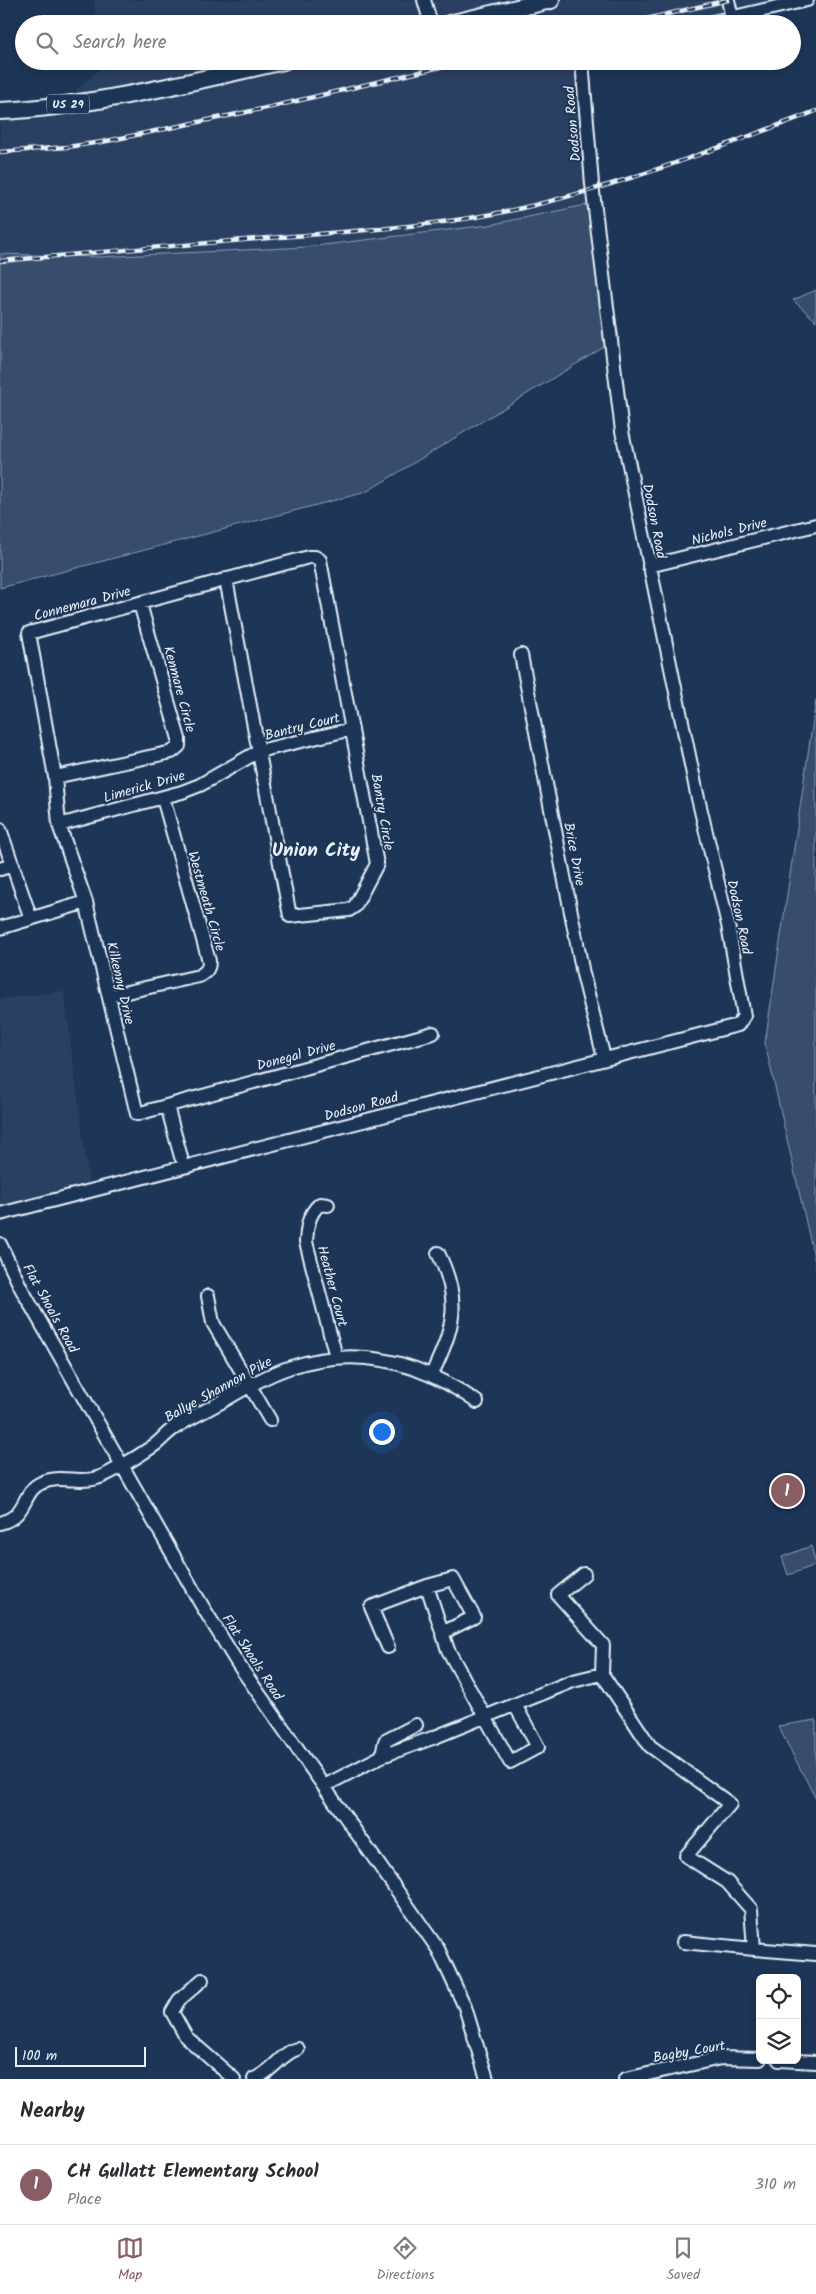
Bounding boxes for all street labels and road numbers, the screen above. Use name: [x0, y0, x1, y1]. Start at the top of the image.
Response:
street label: Dodson Road: [559, 84, 587, 163]
road number: US 29: [47, 95, 89, 114]
street label: Dodson Road: [636, 482, 672, 561]
street label: Nichols Drive: [689, 512, 770, 552]
street label: Connemara Drive: [31, 580, 134, 627]
street label: Kenmare Circle: [157, 644, 201, 736]
street label: Bantry Court: [262, 707, 343, 747]
street label: Limerick Drive: [101, 765, 188, 809]
street label: Bantry Circle: [364, 772, 400, 853]
street label: Brice Drive: [557, 821, 591, 889]
street label: Westmeath Circle: [181, 848, 231, 955]
street label: Dodson Road: [720, 878, 758, 958]
street label: Kilkenny Drive: [100, 940, 140, 1027]
street label: Donegal Drive: [254, 1035, 339, 1077]
street label: Dodson Road: [322, 1086, 402, 1127]
street label: Heather Court: [311, 1243, 354, 1330]
street label: Flat Shoals Road: [16, 1260, 84, 1358]
street label: Ballye Shannon Pike: [160, 1351, 277, 1429]
street label: Flat Shoals Road: [216, 1610, 289, 1706]
street label: Bagby Court: [651, 2035, 728, 2069]

